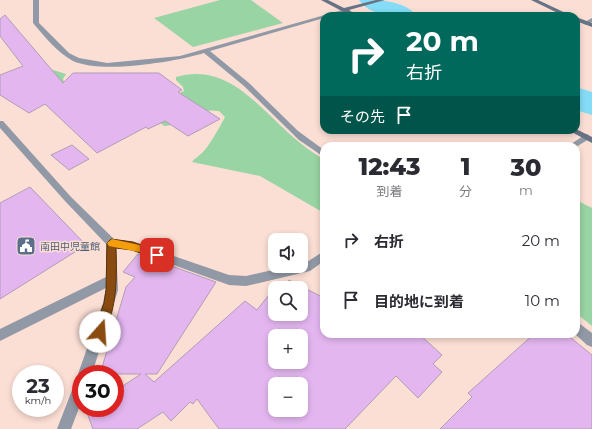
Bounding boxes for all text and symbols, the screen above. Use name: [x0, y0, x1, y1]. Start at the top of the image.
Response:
text: 20 m: [406, 24, 479, 58]
icon: right: [340, 28, 392, 80]
text: 右折: [406, 62, 442, 84]
icon: arrive: [393, 104, 415, 126]
text: その先: [340, 107, 385, 126]
text: 12:43: [358, 152, 421, 181]
text: 1: [461, 152, 470, 181]
text: 30: [511, 153, 541, 182]
text: m: [519, 182, 533, 198]
text: 到着: [377, 183, 403, 199]
text: 分: [459, 183, 472, 199]
icon: right: [340, 229, 362, 251]
text: 20 m: [522, 231, 560, 250]
text: 右折: [374, 232, 404, 251]
map controls: [268, 233, 308, 417]
button: sound: [268, 233, 308, 273]
public building icon: 南田中児童館: [15, 235, 37, 257]
pin: [140, 238, 174, 272]
place label: 南田中児童館: [40, 240, 100, 253]
icon: arrive: [146, 244, 168, 266]
button: search: [268, 281, 308, 321]
icon: arrive: [340, 289, 362, 311]
text: 10 m: [525, 291, 560, 310]
text: 目的地に到着: [374, 292, 464, 311]
position arrow: [79, 311, 121, 353]
button: +: [268, 329, 308, 369]
speed limit sign: 30: [72, 365, 124, 417]
text: 23: [26, 374, 50, 398]
button: −: [268, 377, 308, 417]
text: km/h: [25, 394, 51, 407]

